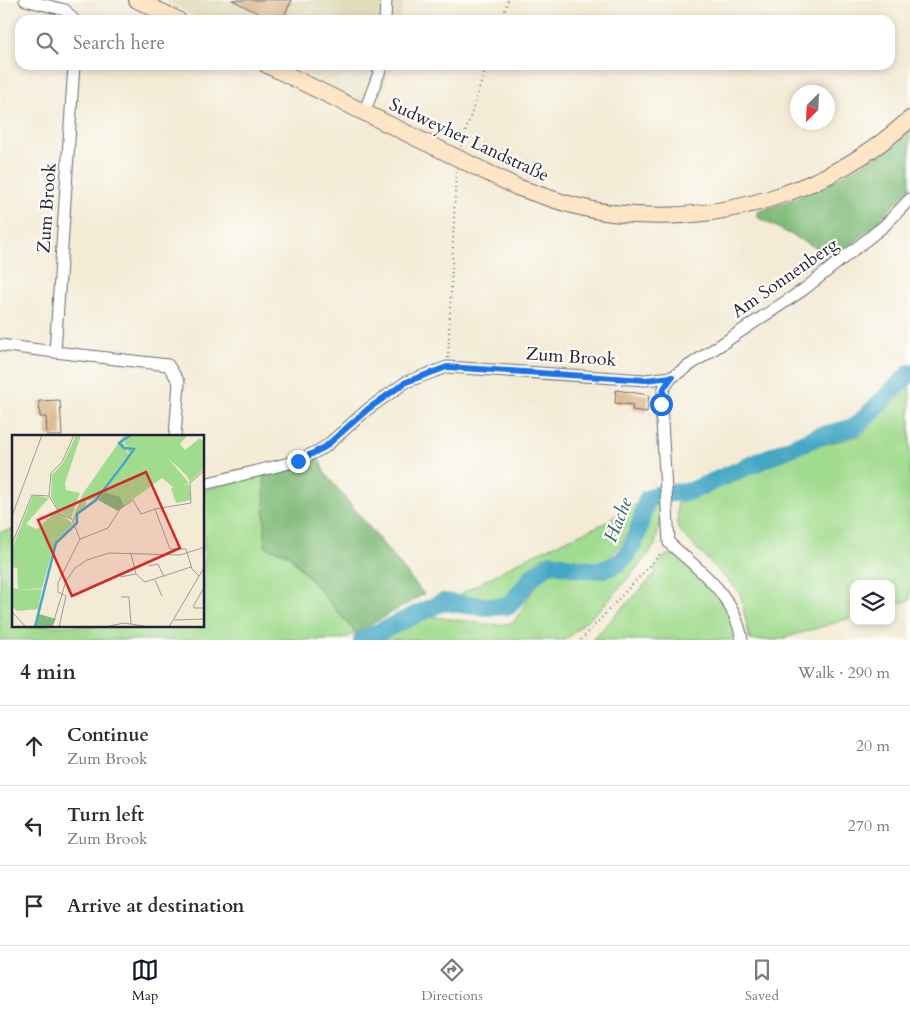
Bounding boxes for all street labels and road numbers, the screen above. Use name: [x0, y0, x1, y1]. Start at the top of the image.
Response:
street label: Sudweyher Landstraße: [385, 92, 553, 188]
street label: Zum Brook: [31, 162, 63, 254]
street label: Am Sonnenberg: [727, 231, 844, 324]
street label: Zum Brook: [525, 341, 617, 373]

